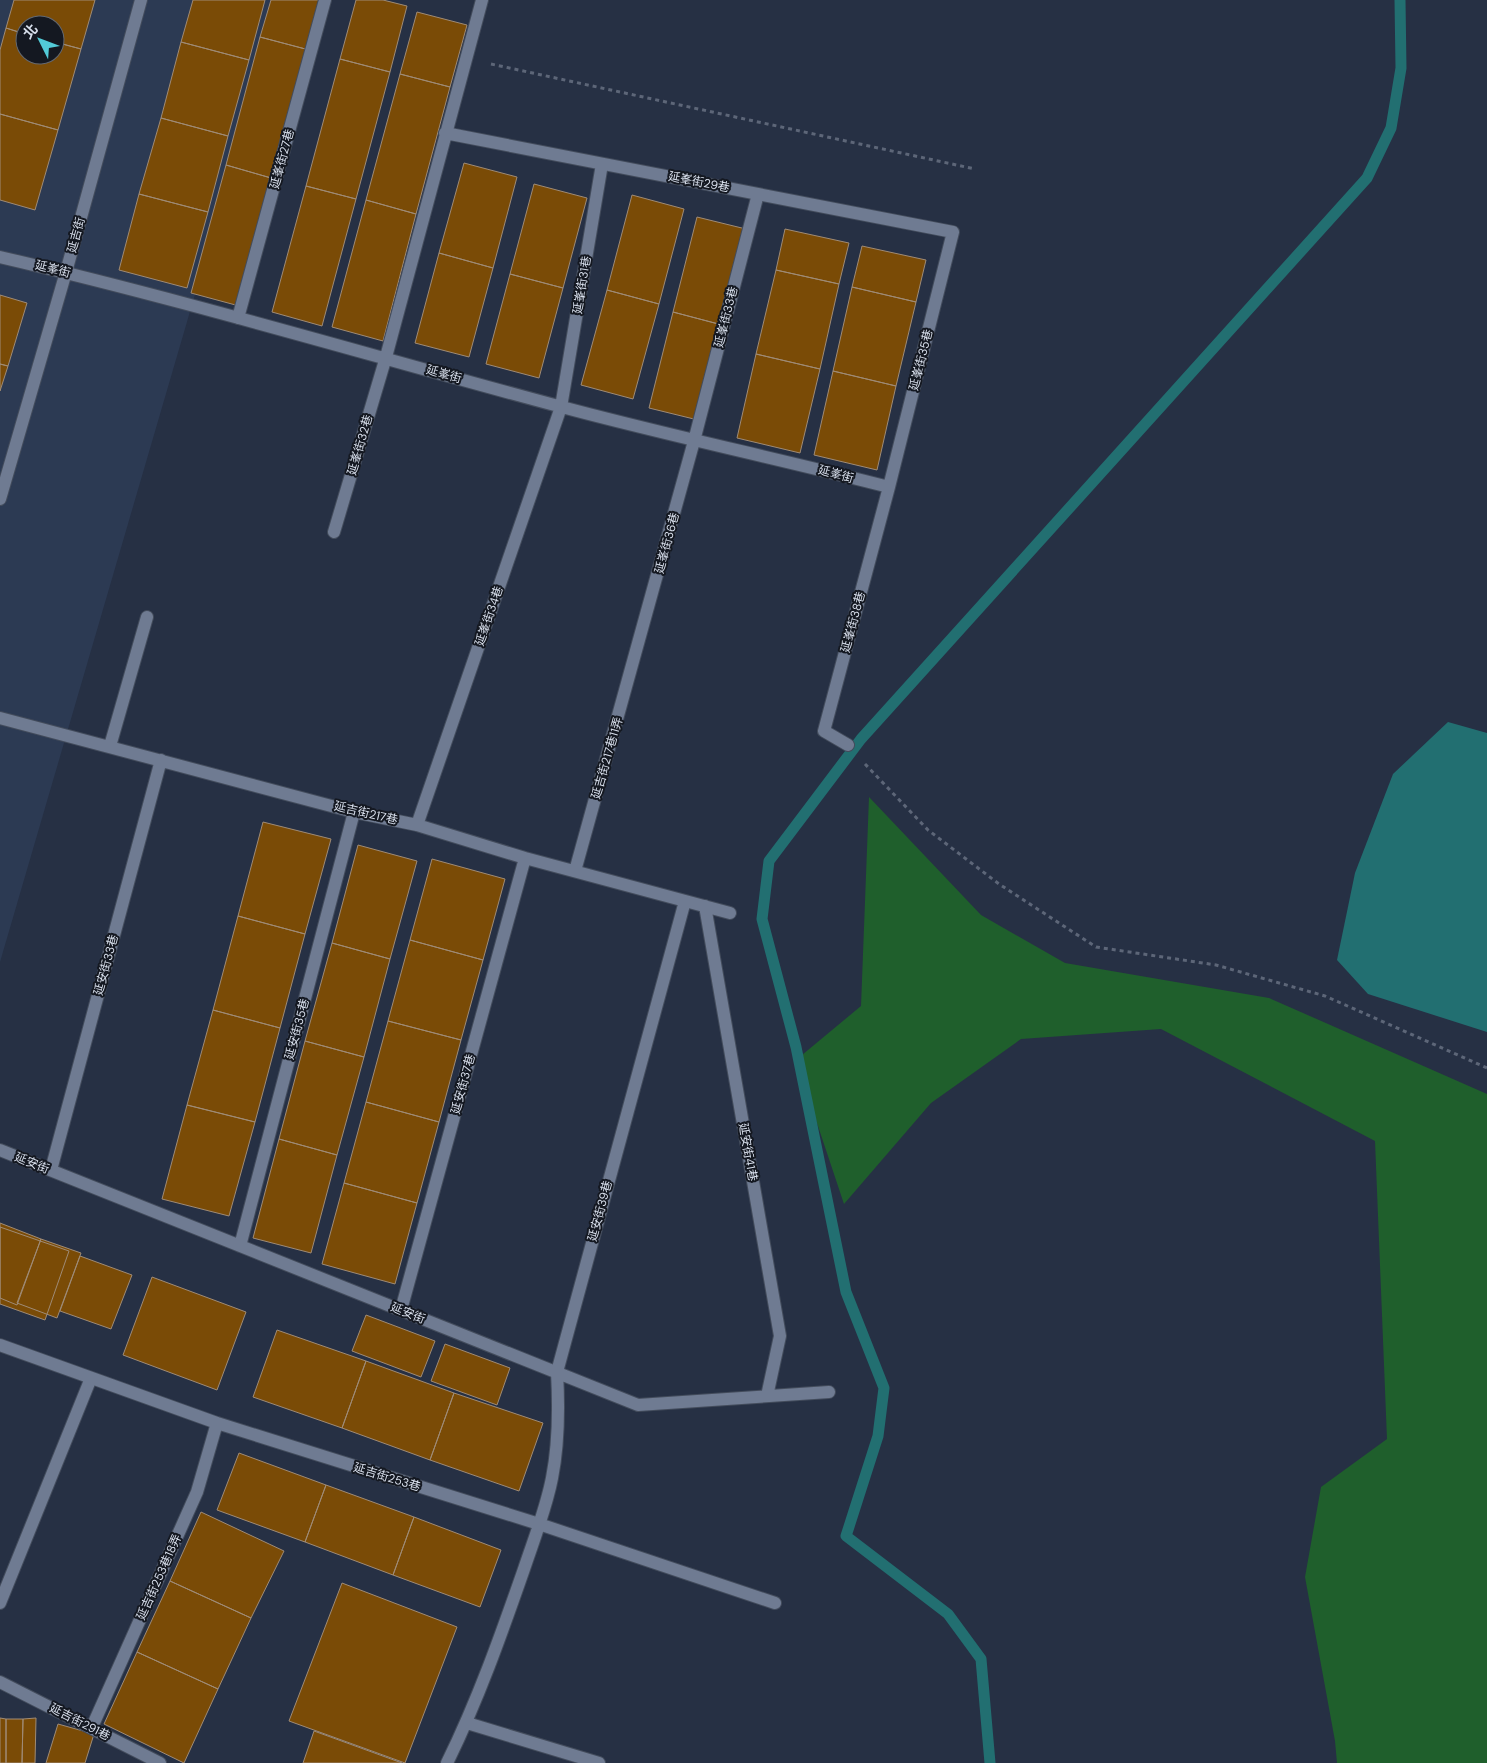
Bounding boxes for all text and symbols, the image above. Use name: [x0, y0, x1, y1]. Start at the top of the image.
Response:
north arrow: [15, 15, 65, 65]
text: 北: [19, 20, 42, 43]
street label: 延峯街27巷: [266, 127, 298, 191]
street label: 延峯街29巷: [667, 168, 731, 196]
street label: 延吉街: [64, 216, 88, 254]
street label: 延峯街31巷: [570, 255, 594, 315]
street label: 延峯街: [34, 257, 72, 281]
street label: 延峯街33巷: [711, 285, 741, 349]
street label: 延峯街35巷: [906, 328, 936, 392]
street label: 延峯街: [424, 361, 464, 387]
street label: 延峯街32巷: [344, 413, 376, 477]
street label: 延峯街: [817, 462, 855, 486]
street label: 延峯街36巷: [651, 511, 683, 575]
street label: 延峯街34巷: [471, 584, 507, 648]
street label: 延峯街38巷: [837, 590, 869, 654]
street label: 延吉街217巷11弄: [588, 715, 626, 801]
street label: 延吉街217巷: [332, 798, 400, 828]
street label: 延安街33巷: [90, 933, 122, 997]
street label: 延安街35巷: [281, 997, 313, 1061]
street label: 延安街37巷: [447, 1052, 479, 1116]
street label: 延安街41巷: [735, 1122, 761, 1182]
street label: 延安街: [12, 1149, 52, 1177]
street label: 延安街39巷: [584, 1179, 616, 1243]
street label: 延安街: [388, 1299, 428, 1327]
street label: 延吉街253巷: [352, 1459, 422, 1495]
street label: 延吉街253巷18弄: [133, 1532, 185, 1622]
street label: 延吉街291巷: [47, 1700, 113, 1744]

